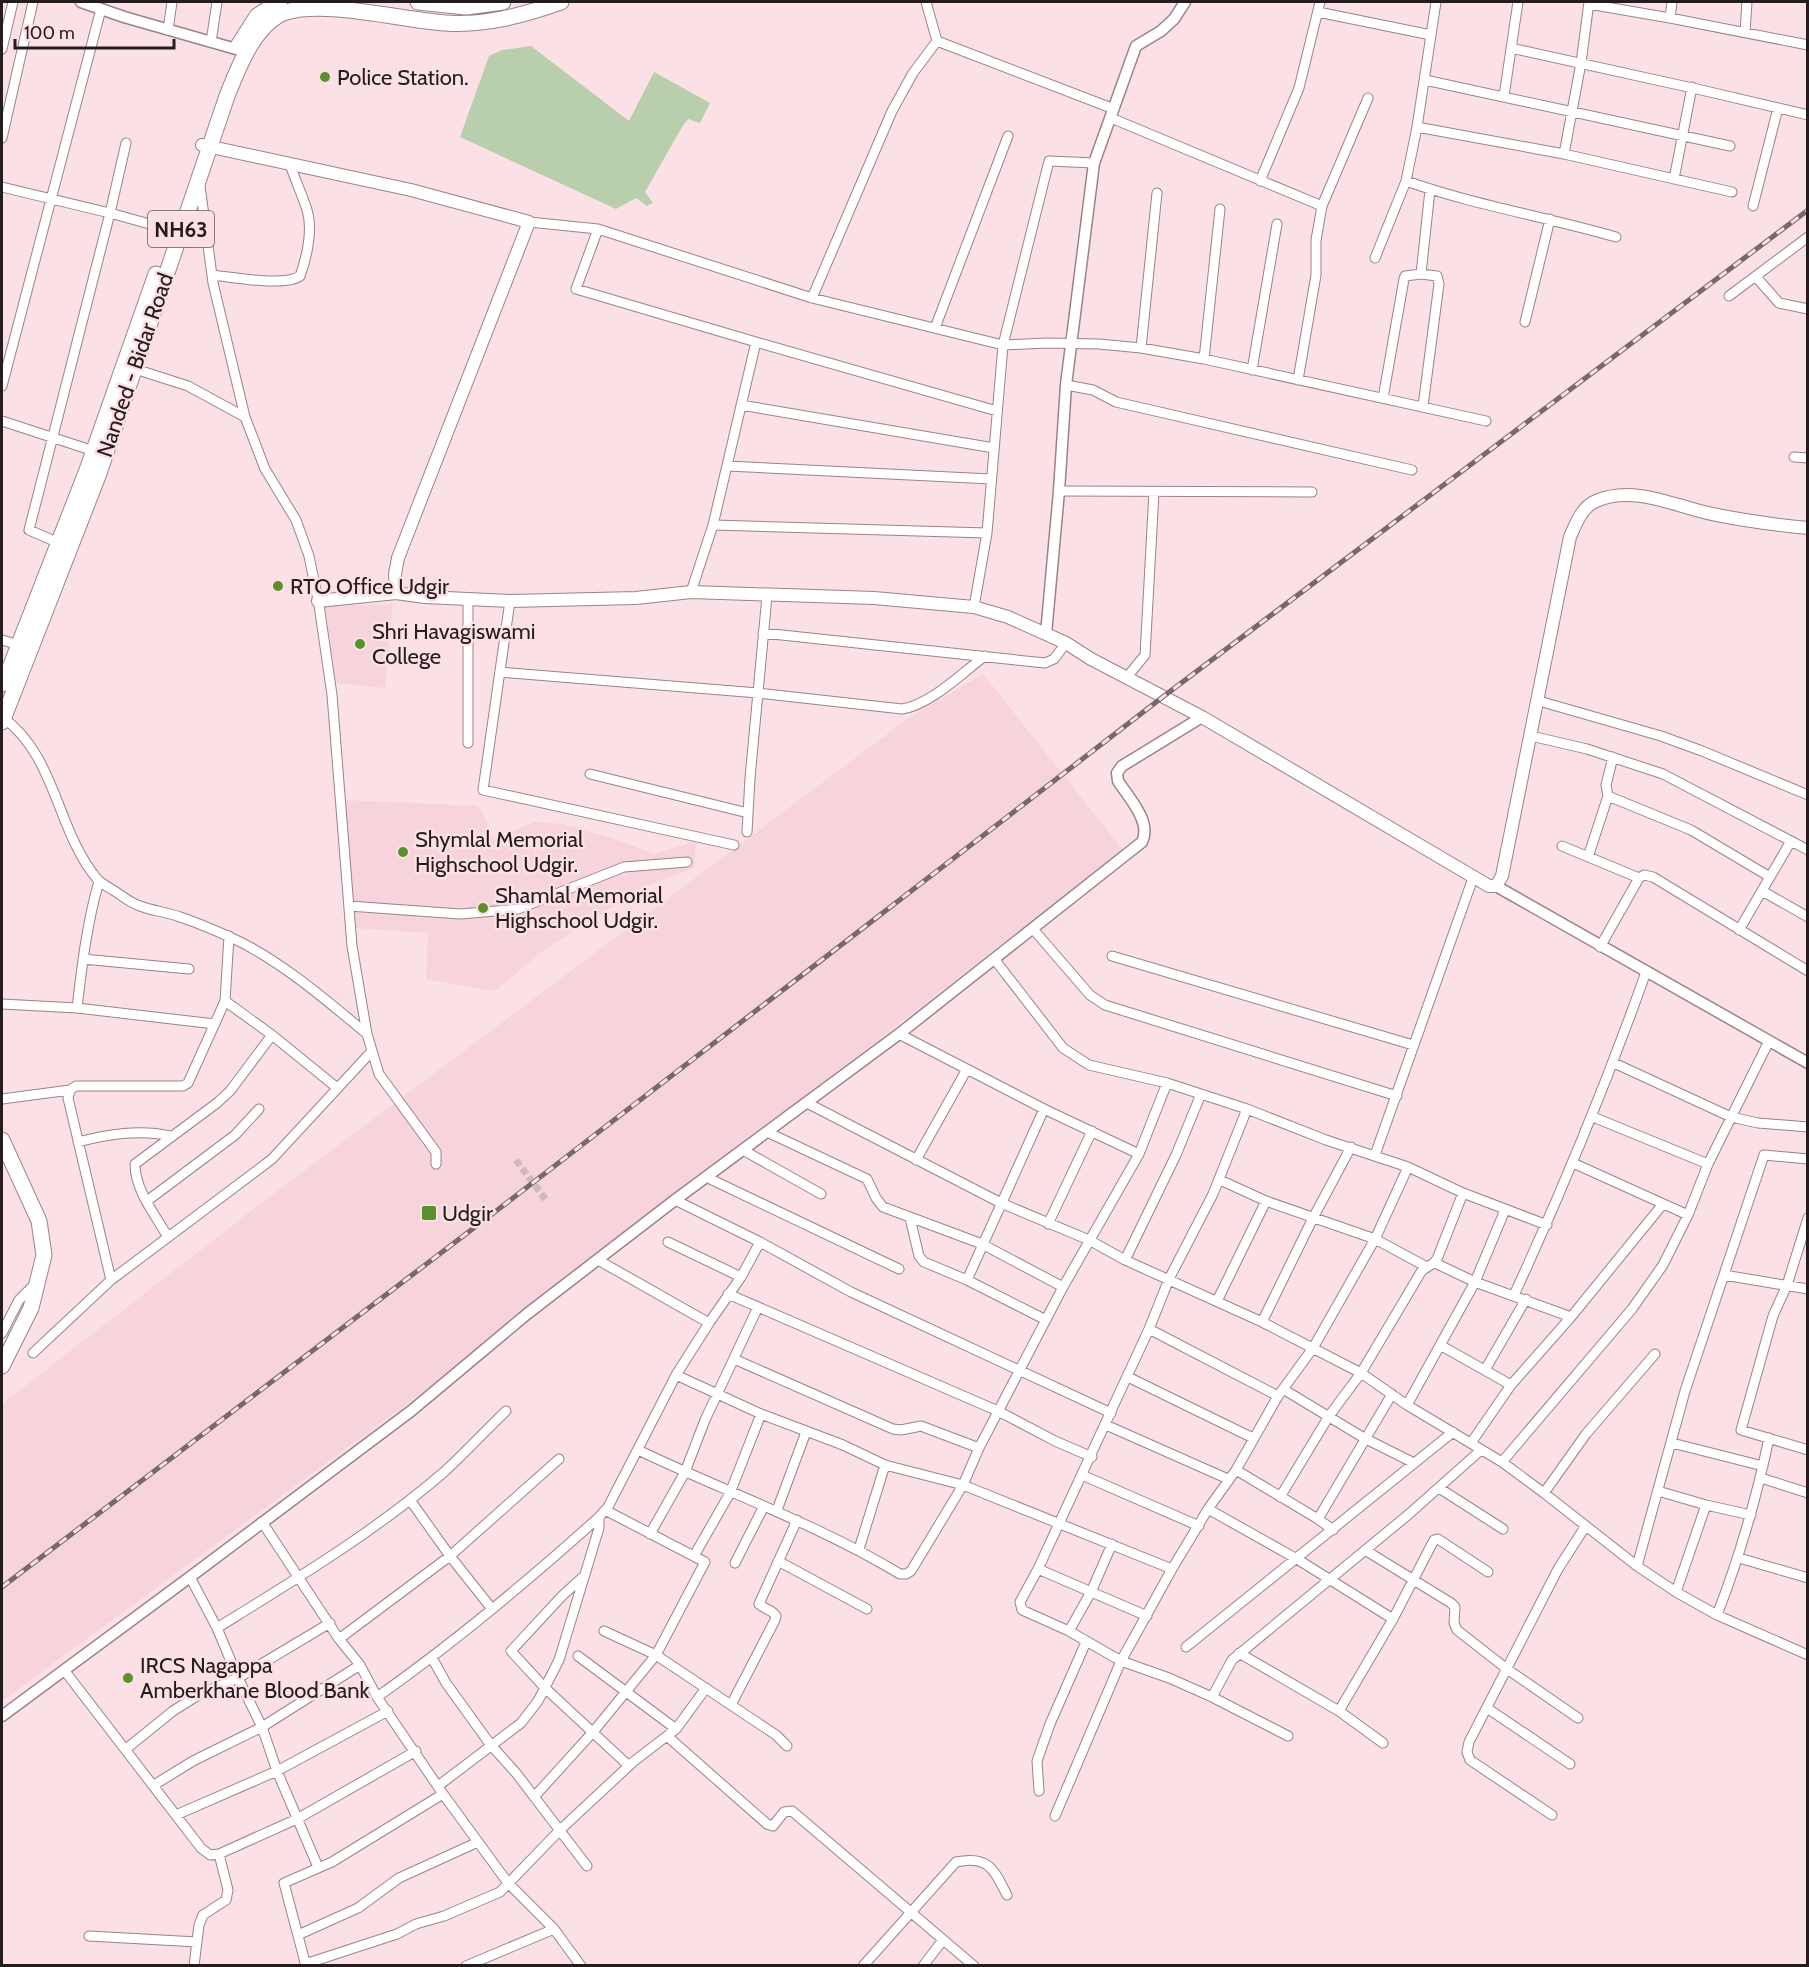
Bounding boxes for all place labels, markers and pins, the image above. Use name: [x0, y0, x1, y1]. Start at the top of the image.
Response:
place label: Police Station.: [337, 64, 469, 91]
marker: Police Station.: [318, 70, 332, 84]
place label: RTO Office Udgir: [290, 573, 449, 600]
marker: RTO Office Udgir: [271, 579, 285, 593]
place label: Shri Havagiswami College: [372, 618, 535, 670]
marker: Shri Havagiswami College: [353, 637, 367, 651]
place label: Shymlal Memorial Highschool Udgir.: [415, 826, 584, 878]
marker: Shymlal Memorial Highschool Udgir.: [396, 845, 410, 859]
place label: Shamlal Memorial Highschool Udgir.: [495, 882, 664, 934]
marker: Shamlal Memorial Highschool Udgir.: [476, 901, 490, 915]
place label: Udgir: [442, 1200, 493, 1227]
marker: Udgir: [420, 1204, 438, 1222]
place label: IRCS Nagappa Amberkhane Blood Bank: [140, 1652, 370, 1704]
marker: IRCS Nagappa Amberkhane Blood Bank: [121, 1671, 135, 1685]

